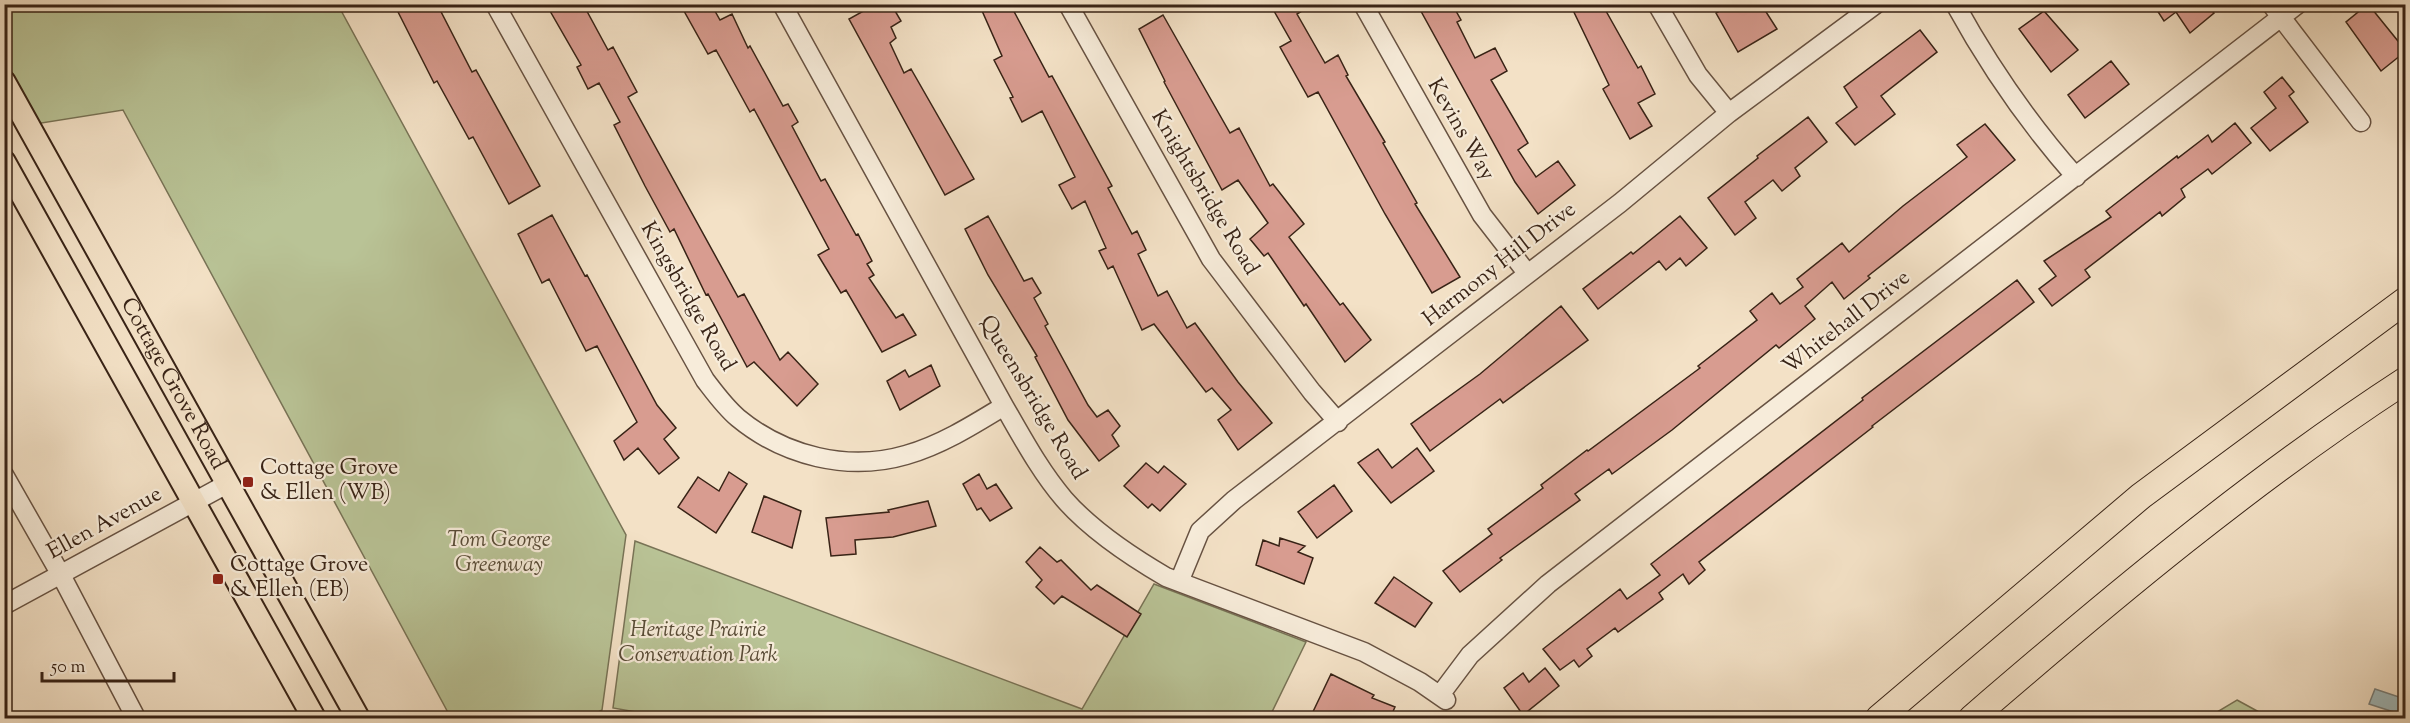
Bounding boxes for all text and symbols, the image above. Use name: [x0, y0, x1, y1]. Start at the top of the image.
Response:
street label: Kevins Way: [1418, 73, 1502, 187]
street label: Knightsbridge Road: [1142, 104, 1266, 282]
street label: Harmony Hill Drive: [1416, 195, 1584, 335]
street label: Kingsbridge Road: [631, 216, 743, 378]
street label: Whitehall Drive: [1776, 263, 1918, 383]
street label: Cottage Grove Road: [111, 292, 233, 476]
street label: Queensbridge Road: [970, 310, 1094, 486]
place label: Cottage Grove & Ellen (WB): [260, 453, 398, 510]
marker: Cottage Grove & Ellen (WB): [241, 475, 255, 489]
street label: Ellen Avenue: [42, 479, 168, 569]
park label: Tom George Greenway: [447, 525, 551, 582]
place label: Cottage Grove & Ellen (EB): [230, 550, 368, 607]
marker: Cottage Grove & Ellen (EB): [211, 572, 225, 586]
park label: Heritage Prairie Conservation Park: [618, 615, 778, 672]
scale bar: [42, 645, 174, 683]
text: 50 m: [50, 655, 86, 681]

